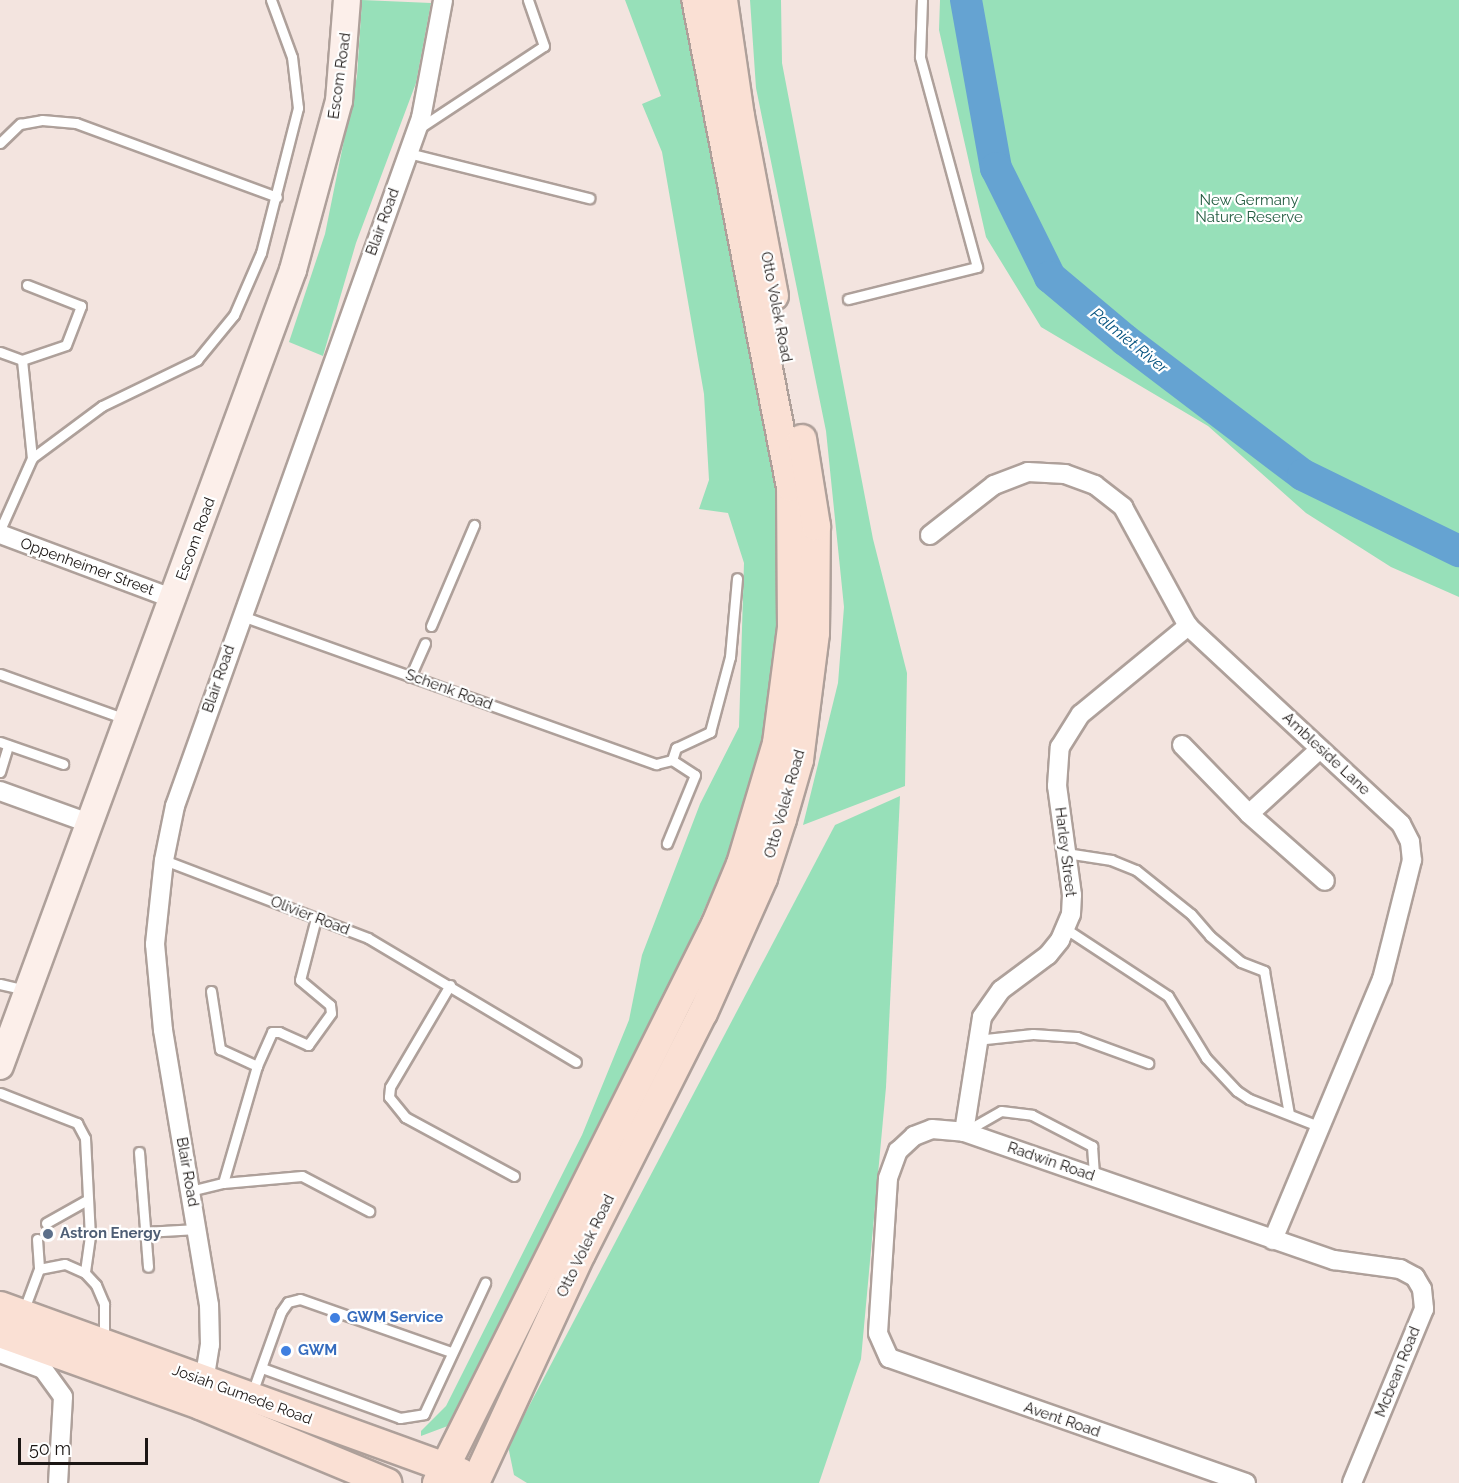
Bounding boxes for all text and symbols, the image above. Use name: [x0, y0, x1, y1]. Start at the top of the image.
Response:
street label: Escom Road: [325, 32, 355, 120]
street label: Blair Road: [362, 186, 404, 258]
park label: New Germany Nature Reserve: [1195, 191, 1303, 226]
street label: Otto Volek Road: [756, 250, 796, 364]
water label: Palmiet River: [1087, 304, 1171, 378]
street label: Escom Road: [173, 495, 219, 583]
street label: Oppenheimer Street: [18, 534, 156, 600]
street label: Blair Road: [199, 643, 239, 715]
street label: Schenk Road: [403, 666, 495, 714]
street label: Ambleside Lane: [1279, 709, 1373, 799]
street label: Otto Volek Road: [761, 747, 809, 861]
street label: Harley Street: [1051, 806, 1079, 898]
street label: Olivier Road: [268, 893, 352, 939]
street label: Blair Road: [172, 1136, 202, 1208]
street label: Radwin Road: [1005, 1139, 1097, 1185]
street label: Otto Volek Road: [553, 1191, 619, 1301]
place label: Astron Energy: [60, 1225, 161, 1243]
marker: Astron Energy: [41, 1227, 55, 1241]
place label: GWM Service: [347, 1309, 443, 1327]
marker: GWM Service: [328, 1311, 342, 1325]
street label: Mcbean Road: [1372, 1324, 1424, 1420]
place label: GWM: [298, 1342, 337, 1360]
marker: GWM: [279, 1344, 293, 1358]
street label: Josiah Gumede Road: [170, 1361, 314, 1429]
street label: Avent Road: [1021, 1399, 1103, 1441]
scale bar: [21, 1426, 152, 1464]
text: 50 m: [29, 1438, 71, 1459]

